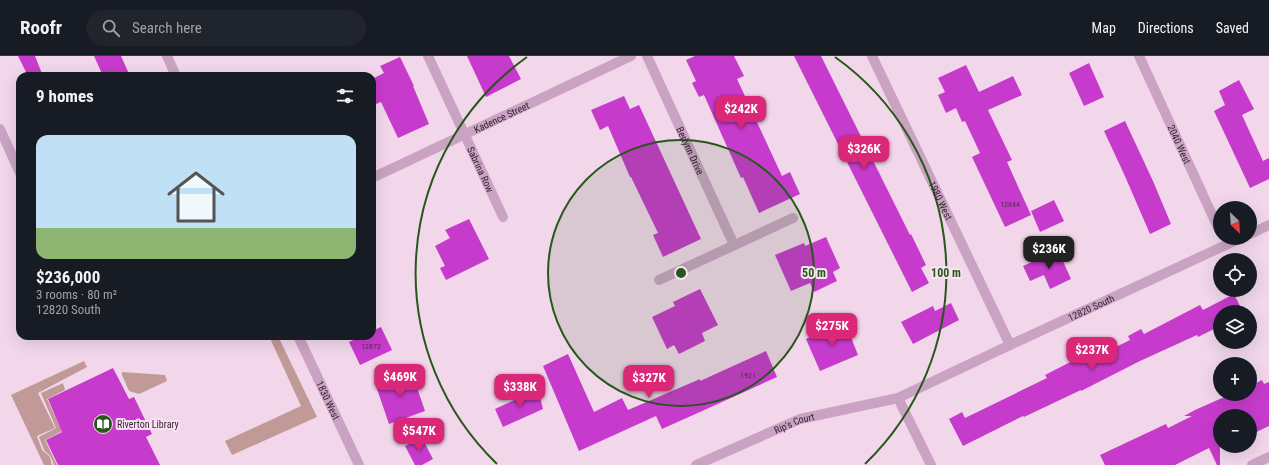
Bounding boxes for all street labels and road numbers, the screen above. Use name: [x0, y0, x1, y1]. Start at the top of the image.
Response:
street label: Kadence Street: [472, 100, 531, 135]
street label: 2040 West: [1165, 123, 1193, 166]
street label: Berlynn Drive: [674, 125, 706, 177]
street label: Sabrina Row: [465, 145, 496, 195]
street label: 1980 West: [927, 179, 954, 222]
street label: 12820 South: [1066, 292, 1116, 323]
street label: 1830 West: [314, 379, 342, 422]
street label: Rip's Court: [772, 411, 815, 436]

